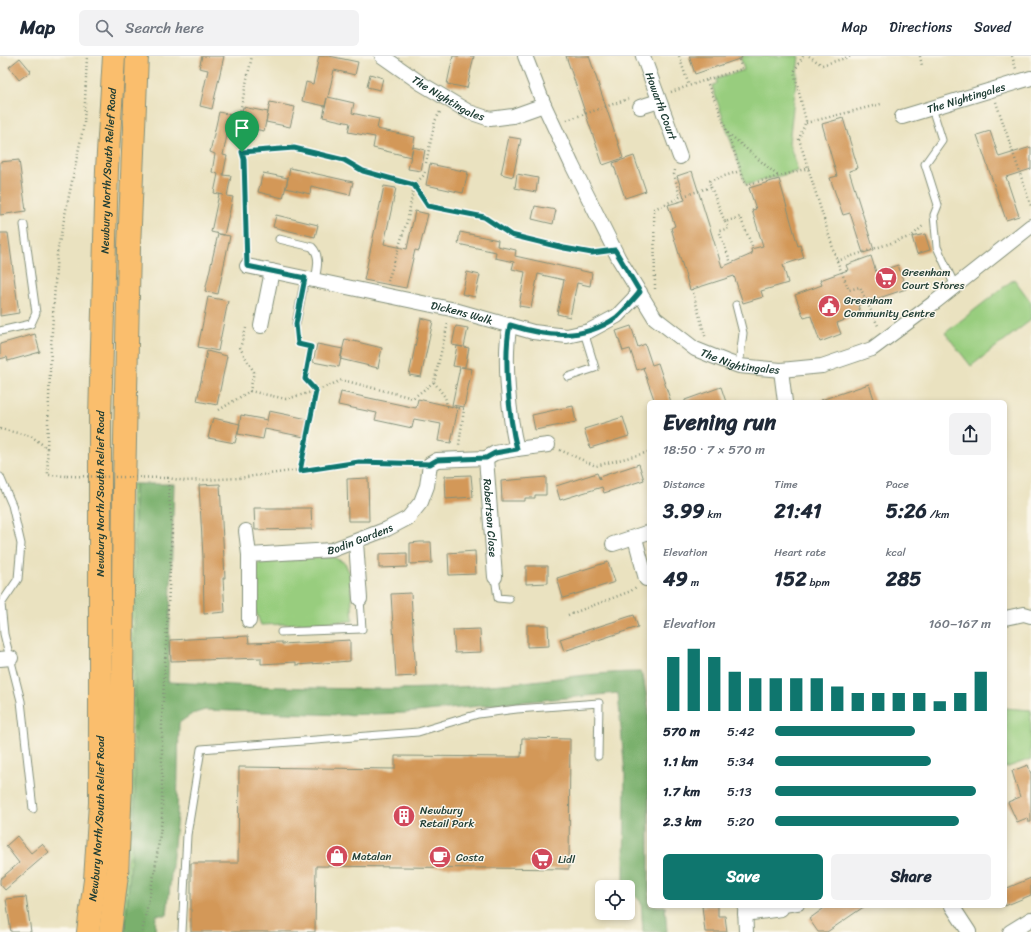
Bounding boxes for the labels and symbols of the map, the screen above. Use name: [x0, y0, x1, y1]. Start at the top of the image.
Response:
street label: Howarth Court: [640, 69, 682, 143]
street label: The Nightingales: [408, 71, 488, 127]
street label: The Nightingales: [925, 77, 1009, 119]
street label: Newbury North/South Relief Road: [96, 86, 122, 254]
pin: [225, 111, 259, 152]
place label: Greenham Court Stores: [902, 263, 965, 295]
supermarket icon: Greenham Court Stores: [873, 265, 899, 291]
place label: Greenham Community Centre: [844, 291, 935, 323]
public building icon: Greenham Community Centre: [816, 293, 842, 319]
street label: Dickens Walk: [429, 296, 495, 330]
street label: The Nightingales: [698, 343, 781, 380]
street label: Newbury North/South Relief Road: [91, 409, 110, 577]
street label: Robertson Close: [478, 478, 502, 558]
street label: Bodin Gardens: [327, 518, 397, 560]
street label: Newbury North/South Relief Road: [83, 734, 110, 903]
place label: Newbury Retail Park: [420, 801, 474, 833]
building icon: Newbury Retail Park: [391, 803, 417, 829]
shop icon: Matalan: [324, 843, 350, 869]
cafe icon: Costa: [427, 844, 453, 870]
supermarket icon: Lidl: [529, 846, 555, 872]
place label: Matalan: [352, 847, 391, 866]
place label: Costa: [456, 848, 484, 867]
place label: Lidl: [558, 850, 576, 869]

